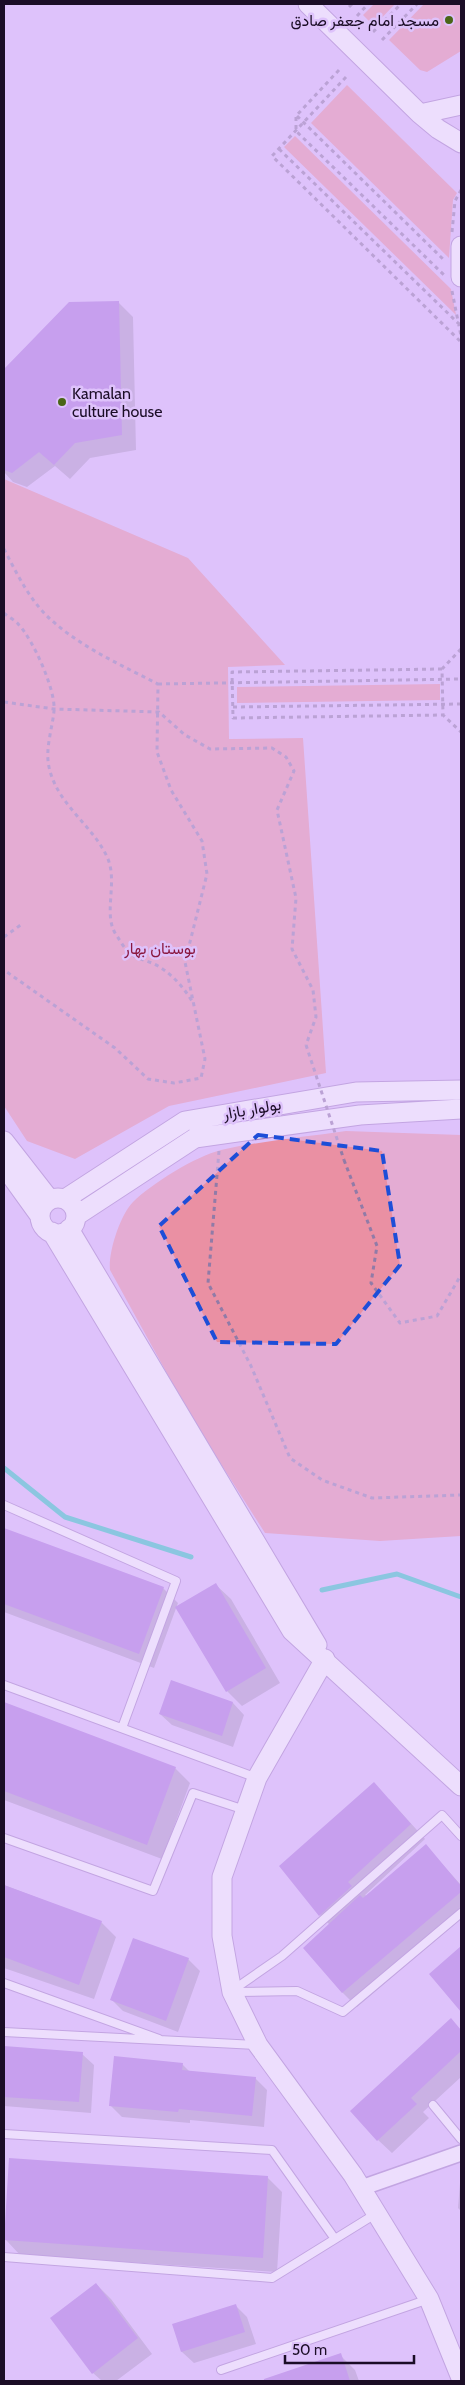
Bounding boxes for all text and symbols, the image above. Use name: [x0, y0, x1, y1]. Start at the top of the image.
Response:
place label: مسجد امام جعفر صادق: [290, 11, 439, 31]
marker: مسجد امام جعفر صادق: [443, 14, 455, 26]
place label: Kamalan culture house: [72, 384, 162, 421]
marker: Kamalan culture house: [56, 396, 68, 408]
park label: بوستان بهار: [123, 939, 196, 959]
street label: بولوار بازار: [220, 1095, 283, 1125]
scale bar: [285, 2332, 414, 2364]
text: 50 m: [292, 2341, 327, 2359]

